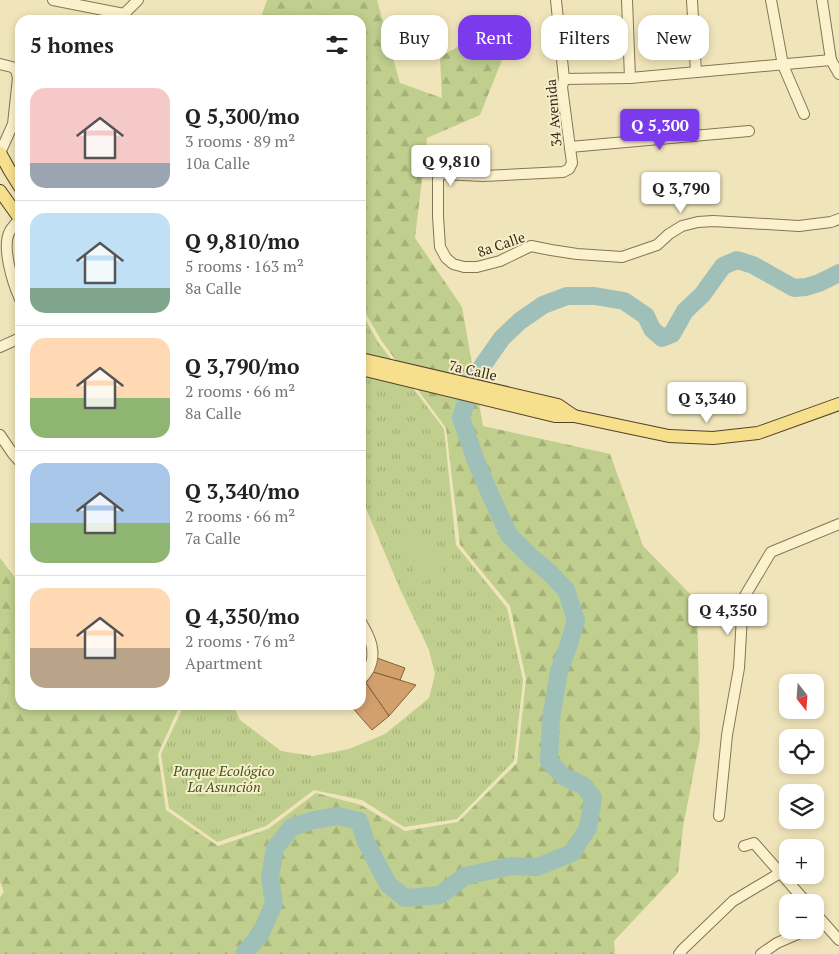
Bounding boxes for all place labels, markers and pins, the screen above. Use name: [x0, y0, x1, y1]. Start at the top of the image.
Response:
pin: Q 5,300: [614, 108, 706, 151]
pin: Q 9,810: [405, 144, 497, 187]
pin: Q 3,790: [635, 172, 727, 214]
pin: Q 3,340: [661, 382, 753, 424]
pin: Q 4,350: [682, 594, 774, 636]

